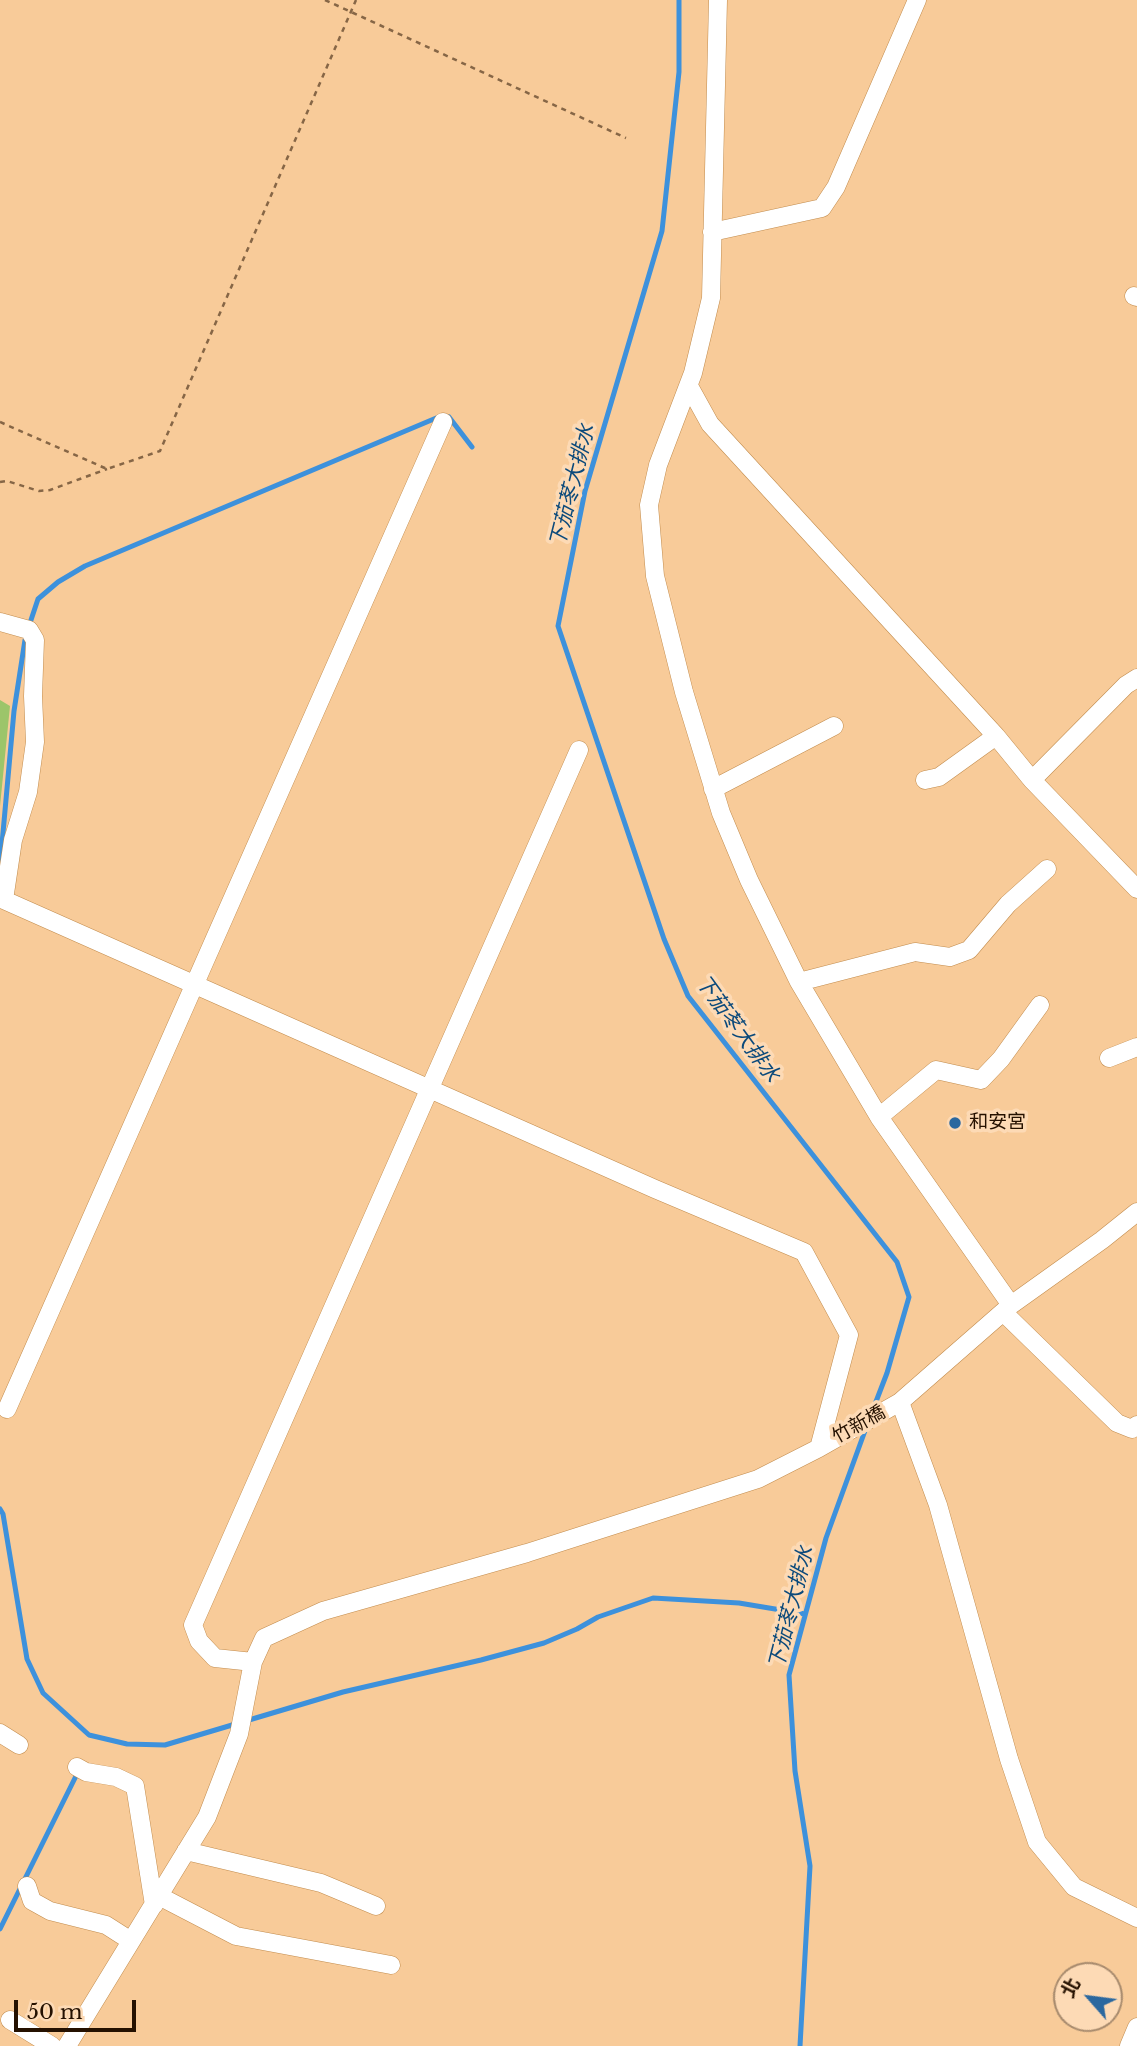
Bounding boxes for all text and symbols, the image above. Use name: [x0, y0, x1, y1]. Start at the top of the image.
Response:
water label: 下茄苳大排水: [546, 422, 600, 550]
water label: 下茄苳大排水: [690, 971, 784, 1087]
place label: 和安宮: [969, 1112, 1026, 1134]
marker: 和安宮: [947, 1115, 963, 1131]
street label: 竹新橋: [829, 1401, 889, 1449]
water label: 下茄苳大排水: [765, 1544, 819, 1672]
north arrow: [1053, 1962, 1123, 2032]
text: 北: [1056, 1974, 1085, 2002]
scale bar: [18, 1986, 140, 2030]
text: 50 m: [27, 1999, 82, 2025]

